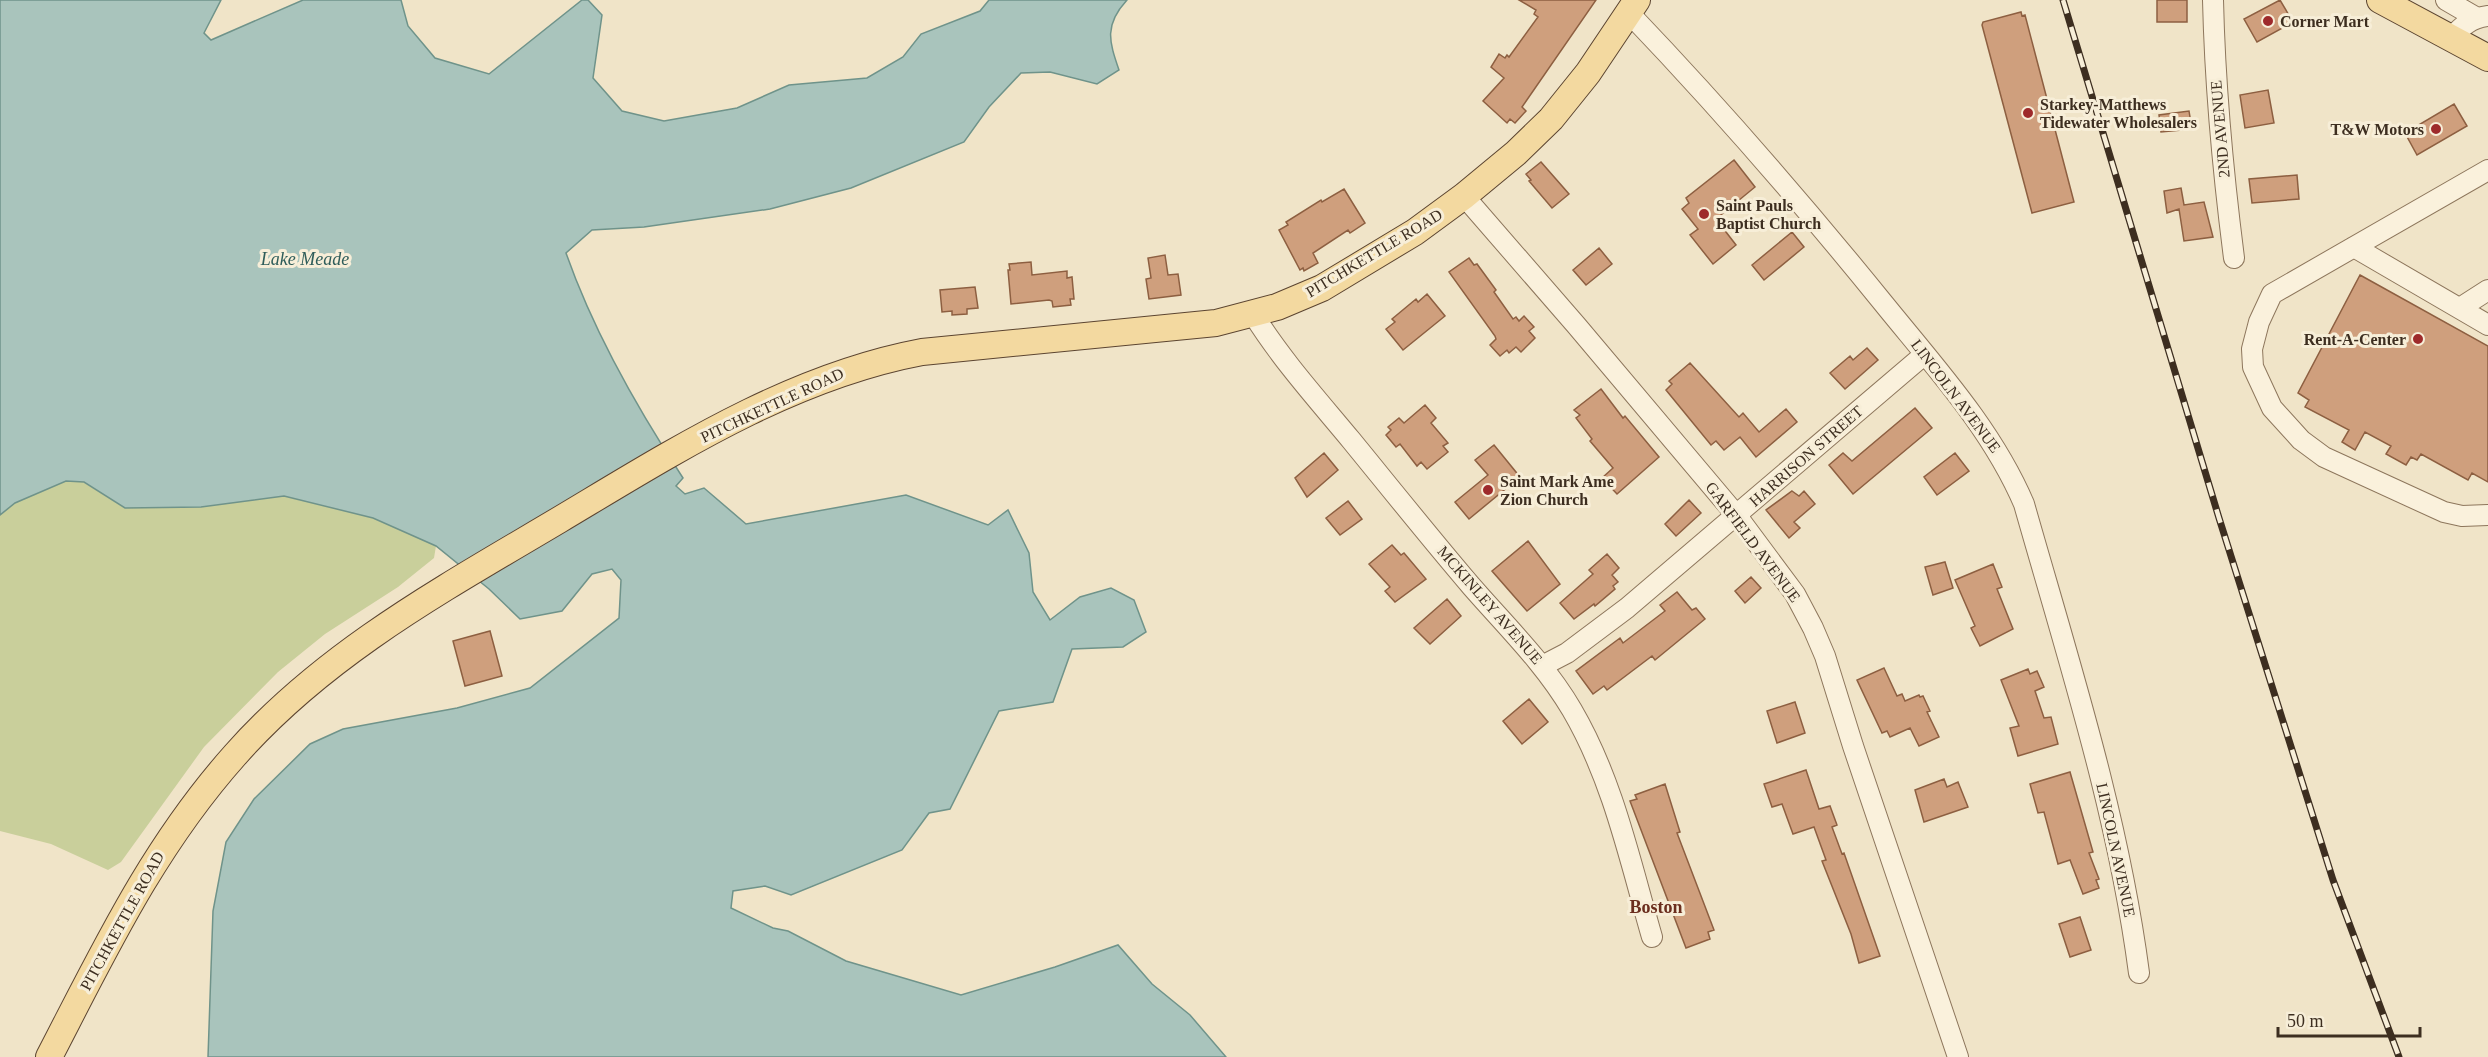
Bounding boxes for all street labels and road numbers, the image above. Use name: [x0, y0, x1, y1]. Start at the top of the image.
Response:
street label: 2ND AVENUE: [2207, 79, 2233, 179]
street label: PITCHKETTLE ROAD: [1303, 206, 1445, 300]
street label: LINCOLN AVENUE: [1908, 336, 2004, 456]
street label: PITCHKETTLE ROAD: [698, 364, 846, 446]
street label: HARRISON STREET: [1746, 402, 1866, 510]
street label: GARFIELD AVENUE: [1702, 479, 1804, 605]
street label: MCKINLEY AVENUE: [1434, 543, 1546, 667]
street label: LINCOLN AVENUE: [2093, 781, 2139, 919]
street label: PITCHKETTLE ROAD: [77, 849, 167, 993]

